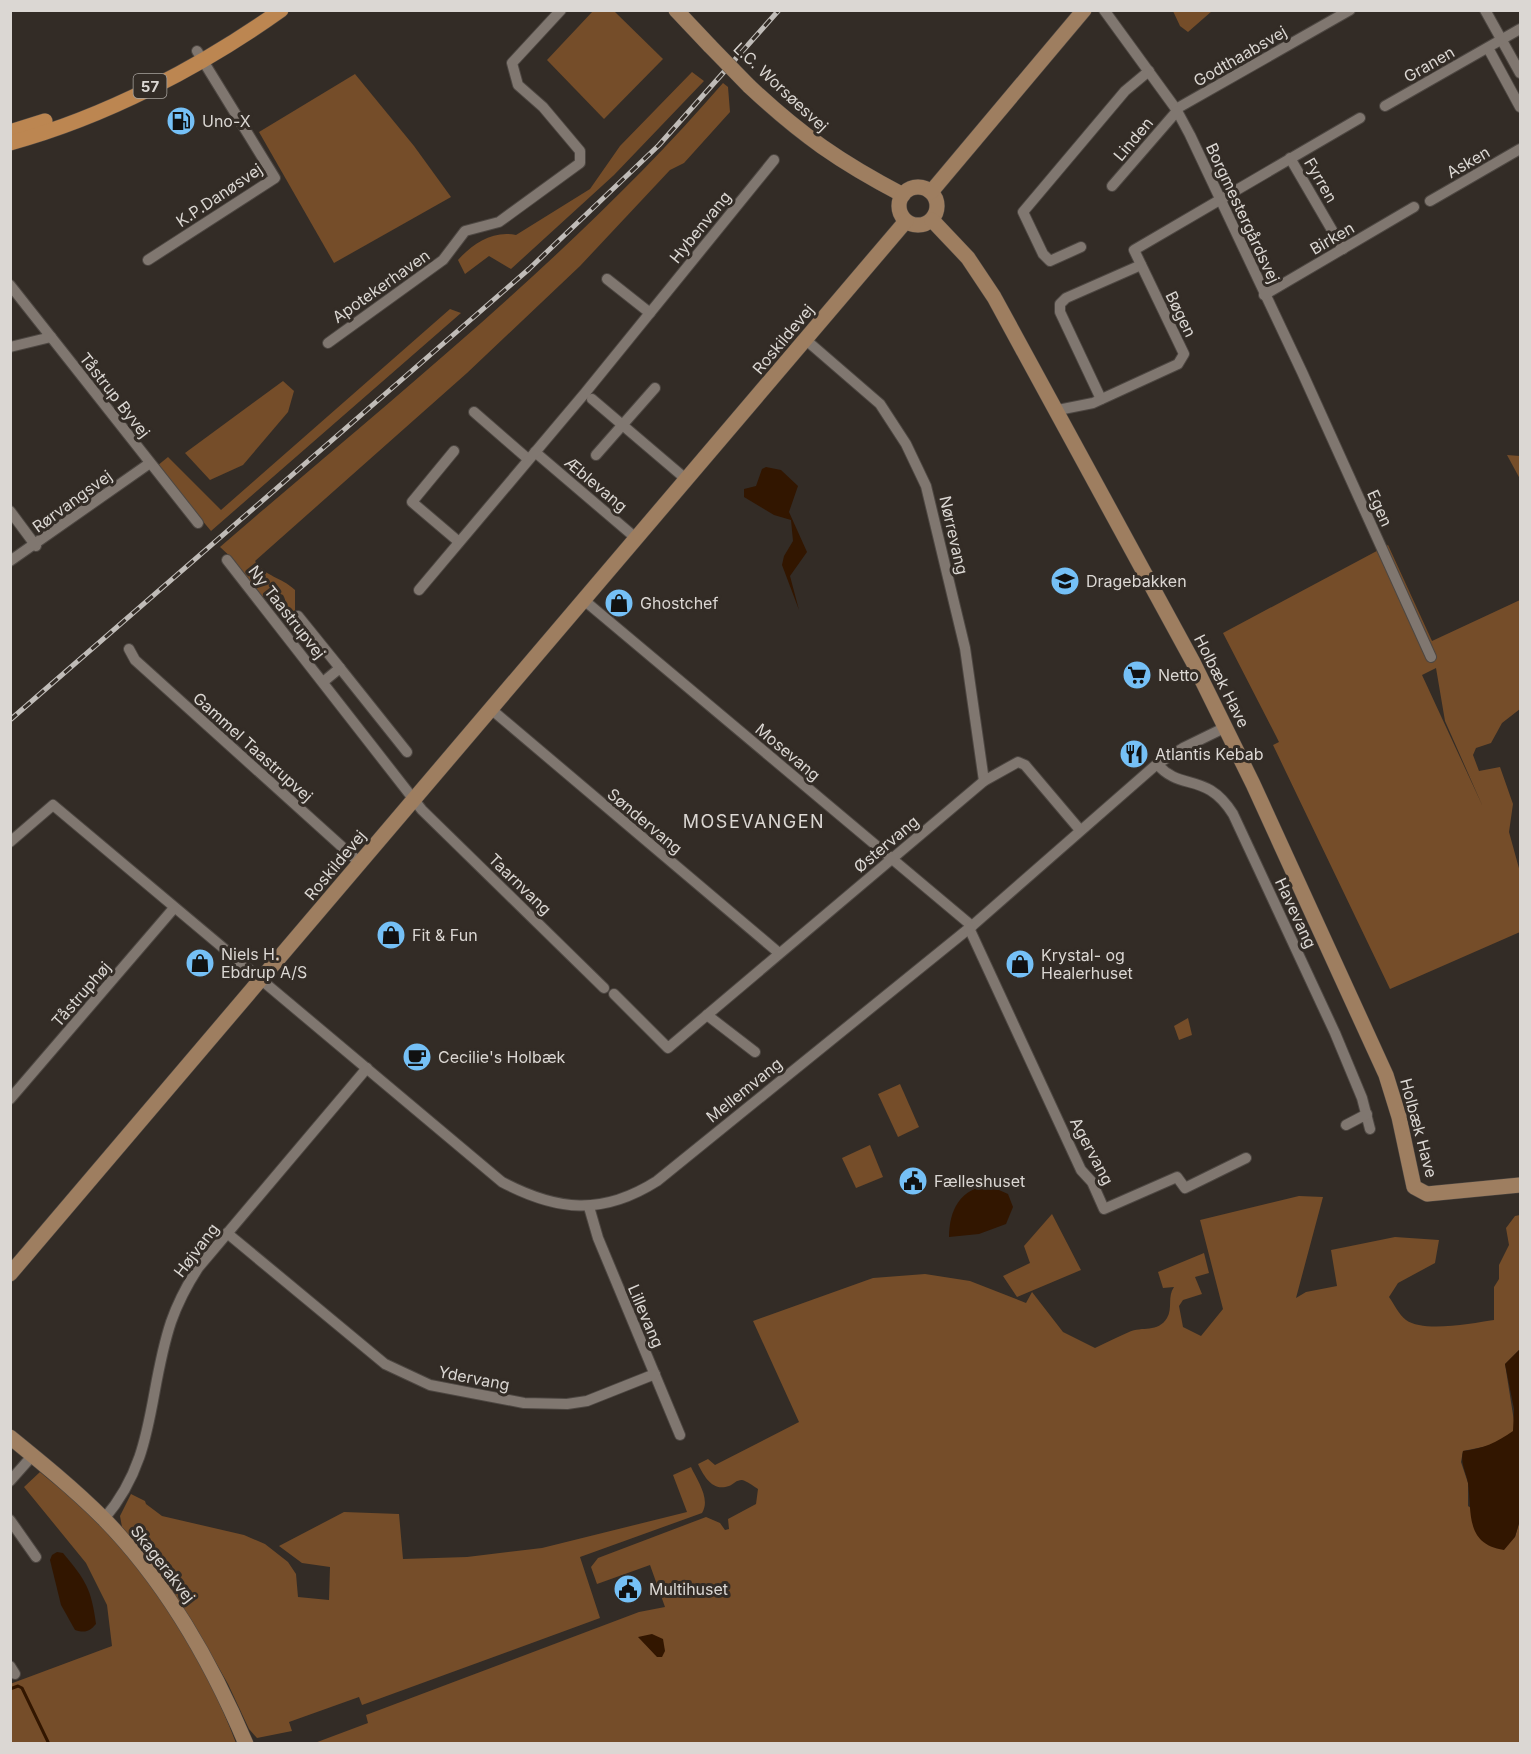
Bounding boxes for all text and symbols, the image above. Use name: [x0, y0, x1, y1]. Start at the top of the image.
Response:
street label: Godthaabsvej: [1190, 21, 1290, 91]
street label: L.C. Worsøesvej: [730, 38, 832, 136]
street label: Granen: [1400, 42, 1458, 86]
road number: 57: [134, 74, 166, 98]
fuel station icon: Uno-X: [165, 105, 197, 137]
place label: Uno-X: [202, 111, 251, 131]
street label: Linden: [1109, 113, 1157, 165]
street label: Borgmestergårdsvej: [1202, 140, 1284, 286]
street label: Asken: [1443, 142, 1493, 182]
street label: Fyrren: [1300, 154, 1342, 206]
street label: K.P.Danøsvej: [172, 159, 266, 231]
street label: Hybenvang: [665, 187, 735, 267]
street label: Birken: [1306, 217, 1358, 259]
street label: Apotekerhaven: [328, 245, 434, 327]
street label: Bøgen: [1161, 288, 1201, 340]
street label: Roskildevej: [748, 300, 818, 378]
street label: Tåstrup Byvej: [75, 348, 155, 442]
street label: Æblevang: [561, 452, 631, 516]
street label: Rørvangsvej: [28, 465, 116, 537]
street label: Egen: [1363, 486, 1397, 530]
street label: Nørrevang: [935, 494, 973, 576]
street label: Ny Taastrupvej: [244, 561, 330, 663]
school or university icon: Dragebakken: [1049, 565, 1081, 597]
place label: Dragebakken: [1086, 571, 1187, 591]
shop icon: Ghostchef: [603, 587, 635, 619]
place label: Ghostchef: [640, 593, 718, 613]
street label: Holbæk Have: [1190, 631, 1254, 731]
supermarket icon: Netto: [1121, 659, 1153, 691]
place label: Netto: [1158, 665, 1199, 685]
street label: Gammel Taastrupvej: [189, 688, 317, 806]
street label: Mosevang: [751, 719, 825, 785]
restaurant icon: Atlantis Kebab: [1118, 738, 1150, 770]
place label: Atlantis Kebab: [1155, 744, 1264, 764]
street label: Søndervang: [603, 784, 687, 858]
district label: MOSEVANGEN: [683, 811, 825, 832]
street label: Østervang: [849, 811, 923, 877]
street label: Roskildevej: [300, 826, 370, 904]
street label: Taarnvang: [484, 849, 556, 919]
street label: Havevang: [1271, 875, 1321, 951]
shop icon: Fit & Fun: [375, 919, 407, 951]
place label: Fit & Fun: [412, 925, 478, 945]
place label: Niels H. Ebdrup A/S: [221, 944, 307, 982]
place label: Krystal- og Healerhuset: [1041, 945, 1133, 983]
shop icon: Niels H. Ebdrup A/S: [184, 947, 216, 979]
shop icon: Krystal- og Healerhuset: [1004, 948, 1036, 980]
street label: Tåstruphøj: [47, 957, 115, 1031]
cafe icon: Cecilie's Holbæk: [401, 1041, 433, 1073]
place label: Cecilie's Holbæk: [438, 1047, 566, 1067]
street label: Mellemvang: [702, 1053, 786, 1127]
street label: Holbæk Have: [1396, 1076, 1442, 1180]
street label: Agervang: [1066, 1114, 1118, 1188]
public building icon: Fælleshuset: [897, 1165, 929, 1197]
place label: Fælleshuset: [934, 1171, 1025, 1191]
street label: Højvang: [169, 1219, 223, 1281]
street label: Lillevang: [624, 1281, 668, 1351]
street label: Ydervang: [437, 1361, 511, 1395]
street label: Skagerakvej: [127, 1521, 199, 1607]
public building icon: Multihuset: [612, 1573, 644, 1605]
place label: Multihuset: [649, 1579, 728, 1599]

